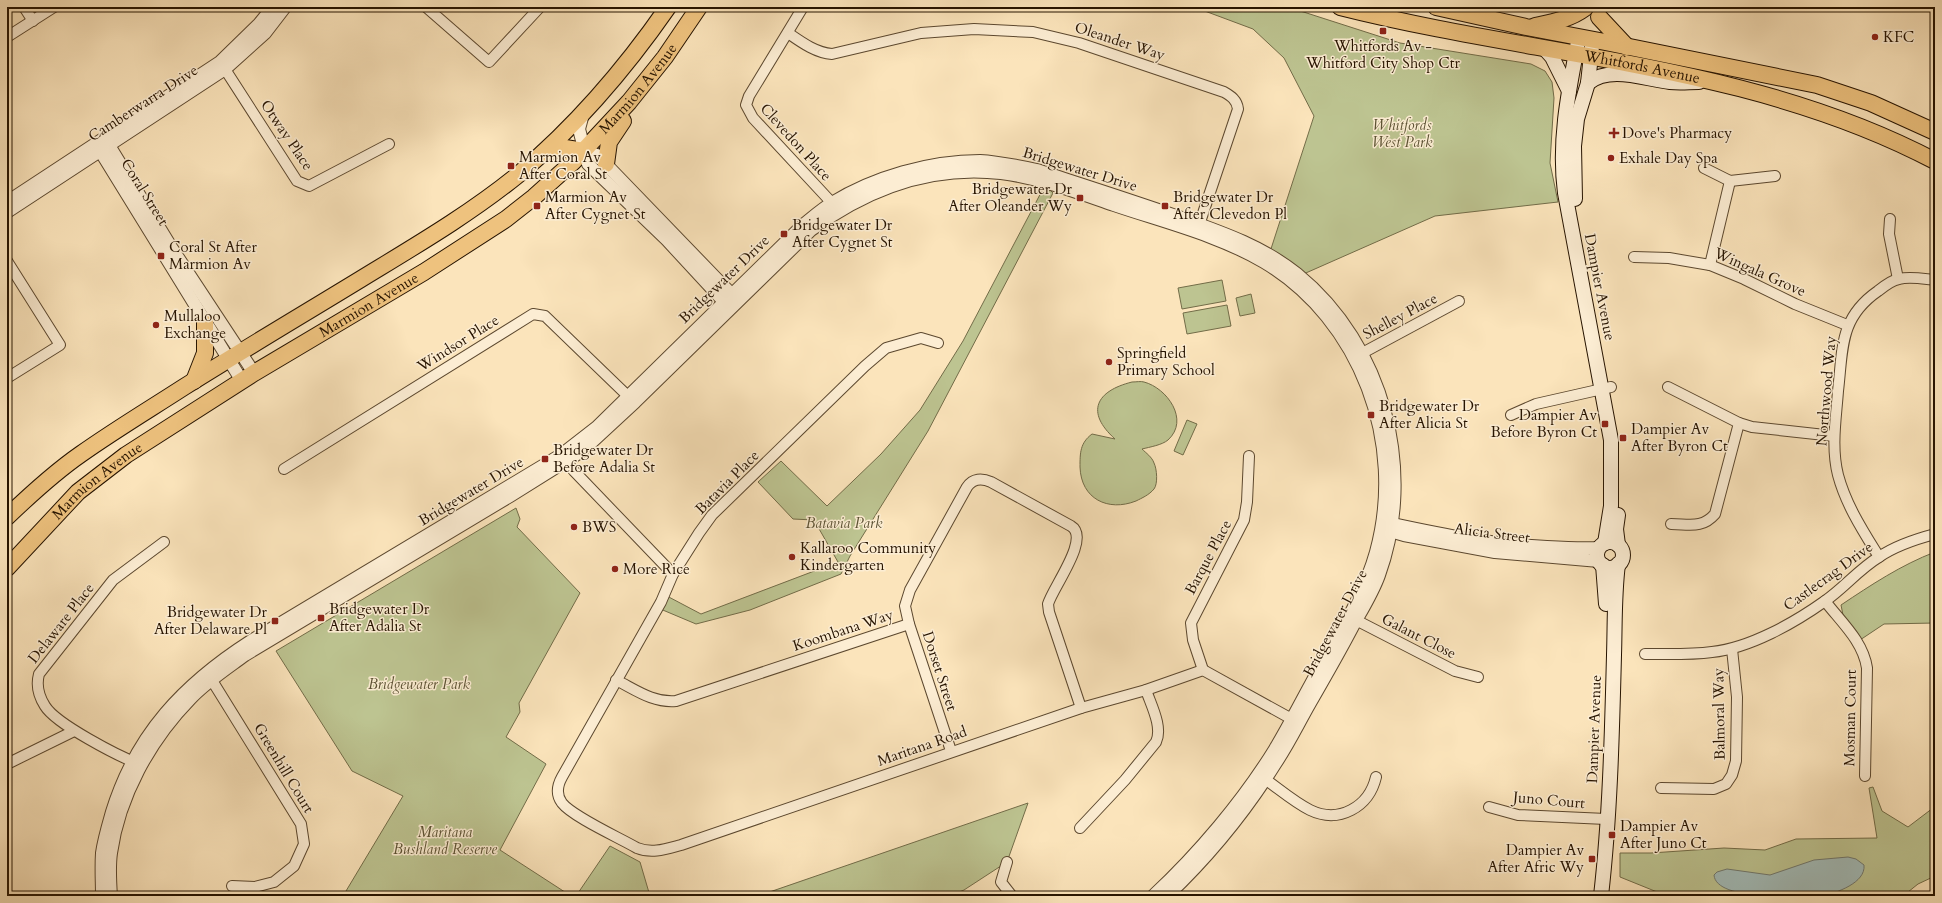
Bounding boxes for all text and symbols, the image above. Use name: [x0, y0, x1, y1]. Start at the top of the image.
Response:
street label: Oleander Way: [1072, 17, 1168, 65]
marker: Whitfords Av - Whitford City Shop Ctr: [1378, 26, 1388, 36]
place label: KFC: [1883, 27, 1914, 47]
marker: KFC: [1870, 32, 1880, 42]
place label: Whitfords Av - Whitford City Shop Ctr: [1305, 36, 1460, 73]
street label: Marmion Avenue: [594, 39, 682, 138]
street label: Whitfords Avenue: [1582, 45, 1702, 88]
street label: Camberwarra Drive: [84, 60, 202, 146]
street label: Otway Place: [256, 96, 318, 174]
street label: Clevedon Place: [756, 99, 836, 185]
park label: Whitfords West Park: [1372, 115, 1433, 152]
place label: Dove's Pharmacy: [1622, 123, 1732, 143]
marker: Dove's Pharmacy: [1609, 128, 1619, 138]
street label: Bridgewater Drive: [1020, 142, 1140, 196]
place label: Marmion Av After Coral St: [519, 147, 607, 184]
place label: Exhale Day Spa: [1619, 148, 1718, 168]
marker: Exhale Day Spa: [1606, 153, 1616, 163]
street label: Coral Street: [117, 155, 174, 230]
marker: Marmion Av After Coral St: [506, 161, 516, 171]
place label: Bridgewater Dr After Oleander Wy: [948, 179, 1073, 216]
place label: Marmion Av After Cygnet St: [545, 187, 646, 224]
place label: Bridgewater Dr After Clevedon Pl: [1173, 187, 1287, 224]
marker: Bridgewater Dr After Oleander Wy: [1075, 193, 1085, 203]
marker: Marmion Av After Cygnet St: [532, 201, 542, 211]
marker: Bridgewater Dr After Clevedon Pl: [1160, 201, 1170, 211]
place label: Bridgewater Dr After Cygnet St: [792, 215, 893, 252]
marker: Bridgewater Dr After Cygnet St: [779, 229, 789, 239]
street label: Bridgewater Drive: [674, 230, 774, 328]
street label: Dampier Avenue: [1580, 232, 1620, 342]
place label: Coral St After Marmion Av: [169, 237, 257, 274]
street label: Wingala Grove: [1710, 242, 1809, 301]
marker: Coral St After Marmion Av: [156, 251, 166, 261]
street label: Marmion Avenue: [315, 267, 422, 342]
street label: Shelley Place: [1359, 288, 1441, 344]
place label: Mullaloo Exchange: [164, 306, 226, 343]
street label: Windsor Place: [413, 310, 503, 377]
marker: Mullaloo Exchange: [151, 320, 161, 330]
street label: Northwood Way: [1811, 335, 1841, 447]
place label: Springfield Primary School: [1117, 343, 1215, 380]
marker: Springfield Primary School: [1104, 357, 1114, 367]
place label: Bridgewater Dr After Alicia St: [1379, 396, 1480, 433]
place label: Dampier Av Before Byron Ct: [1491, 405, 1597, 442]
marker: Bridgewater Dr After Alicia St: [1366, 410, 1376, 420]
marker: Dampier Av Before Byron Ct: [1600, 419, 1610, 429]
place label: Dampier Av After Byron Ct: [1631, 419, 1728, 456]
marker: Dampier Av After Byron Ct: [1618, 433, 1628, 443]
street label: Marmion Avenue: [47, 437, 146, 524]
place label: Bridgewater Dr Before Adalia St: [553, 440, 655, 477]
street label: Batavia Place: [691, 445, 764, 518]
street label: Bridgewater Drive: [415, 452, 527, 530]
marker: Bridgewater Dr Before Adalia St: [540, 454, 550, 464]
park label: Batavia Park: [806, 513, 883, 533]
street label: Barque Place: [1180, 516, 1236, 598]
place label: BWS: [582, 517, 616, 537]
street label: Alicia Street: [1453, 518, 1531, 548]
marker: BWS: [569, 522, 579, 532]
street label: Castlecrag Drive: [1779, 537, 1877, 615]
place label: Kallaroo Community Kindergarten: [800, 538, 936, 575]
marker: Kallaroo Community Kindergarten: [787, 552, 797, 562]
place label: More Rice: [623, 559, 690, 579]
marker: More Rice: [610, 564, 620, 574]
street label: Bridgewater Drive: [1298, 566, 1372, 680]
street label: Delaware Place: [23, 579, 99, 667]
place label: Bridgewater Dr After Adalia St: [329, 599, 430, 636]
place label: Bridgewater Dr After Delaware Pl: [154, 602, 268, 639]
street label: Koombana Way: [790, 604, 896, 656]
street label: Galant Close: [1378, 609, 1460, 663]
marker: Bridgewater Dr After Adalia St: [316, 613, 326, 623]
marker: Bridgewater Dr After Delaware Pl: [270, 616, 280, 626]
street label: Dorset Street: [918, 629, 962, 714]
street label: Balmoral Way: [1708, 668, 1730, 760]
street label: Mosman Court: [1839, 669, 1861, 767]
park label: Bridgewater Park: [368, 674, 470, 694]
street label: Dampier Avenue: [1582, 674, 1606, 784]
street label: Greenhill Court: [249, 719, 319, 817]
street label: Maritana Road: [875, 721, 969, 771]
street label: Juno Court: [1510, 787, 1586, 813]
place label: Dampier Av After Juno Ct: [1620, 816, 1707, 853]
park label: Maritana Bushland Reserve: [393, 822, 497, 859]
marker: Dampier Av After Juno Ct: [1607, 830, 1617, 840]
place label: Dampier Av After Afric Wy: [1487, 840, 1584, 877]
marker: Dampier Av After Afric Wy: [1587, 854, 1597, 864]

